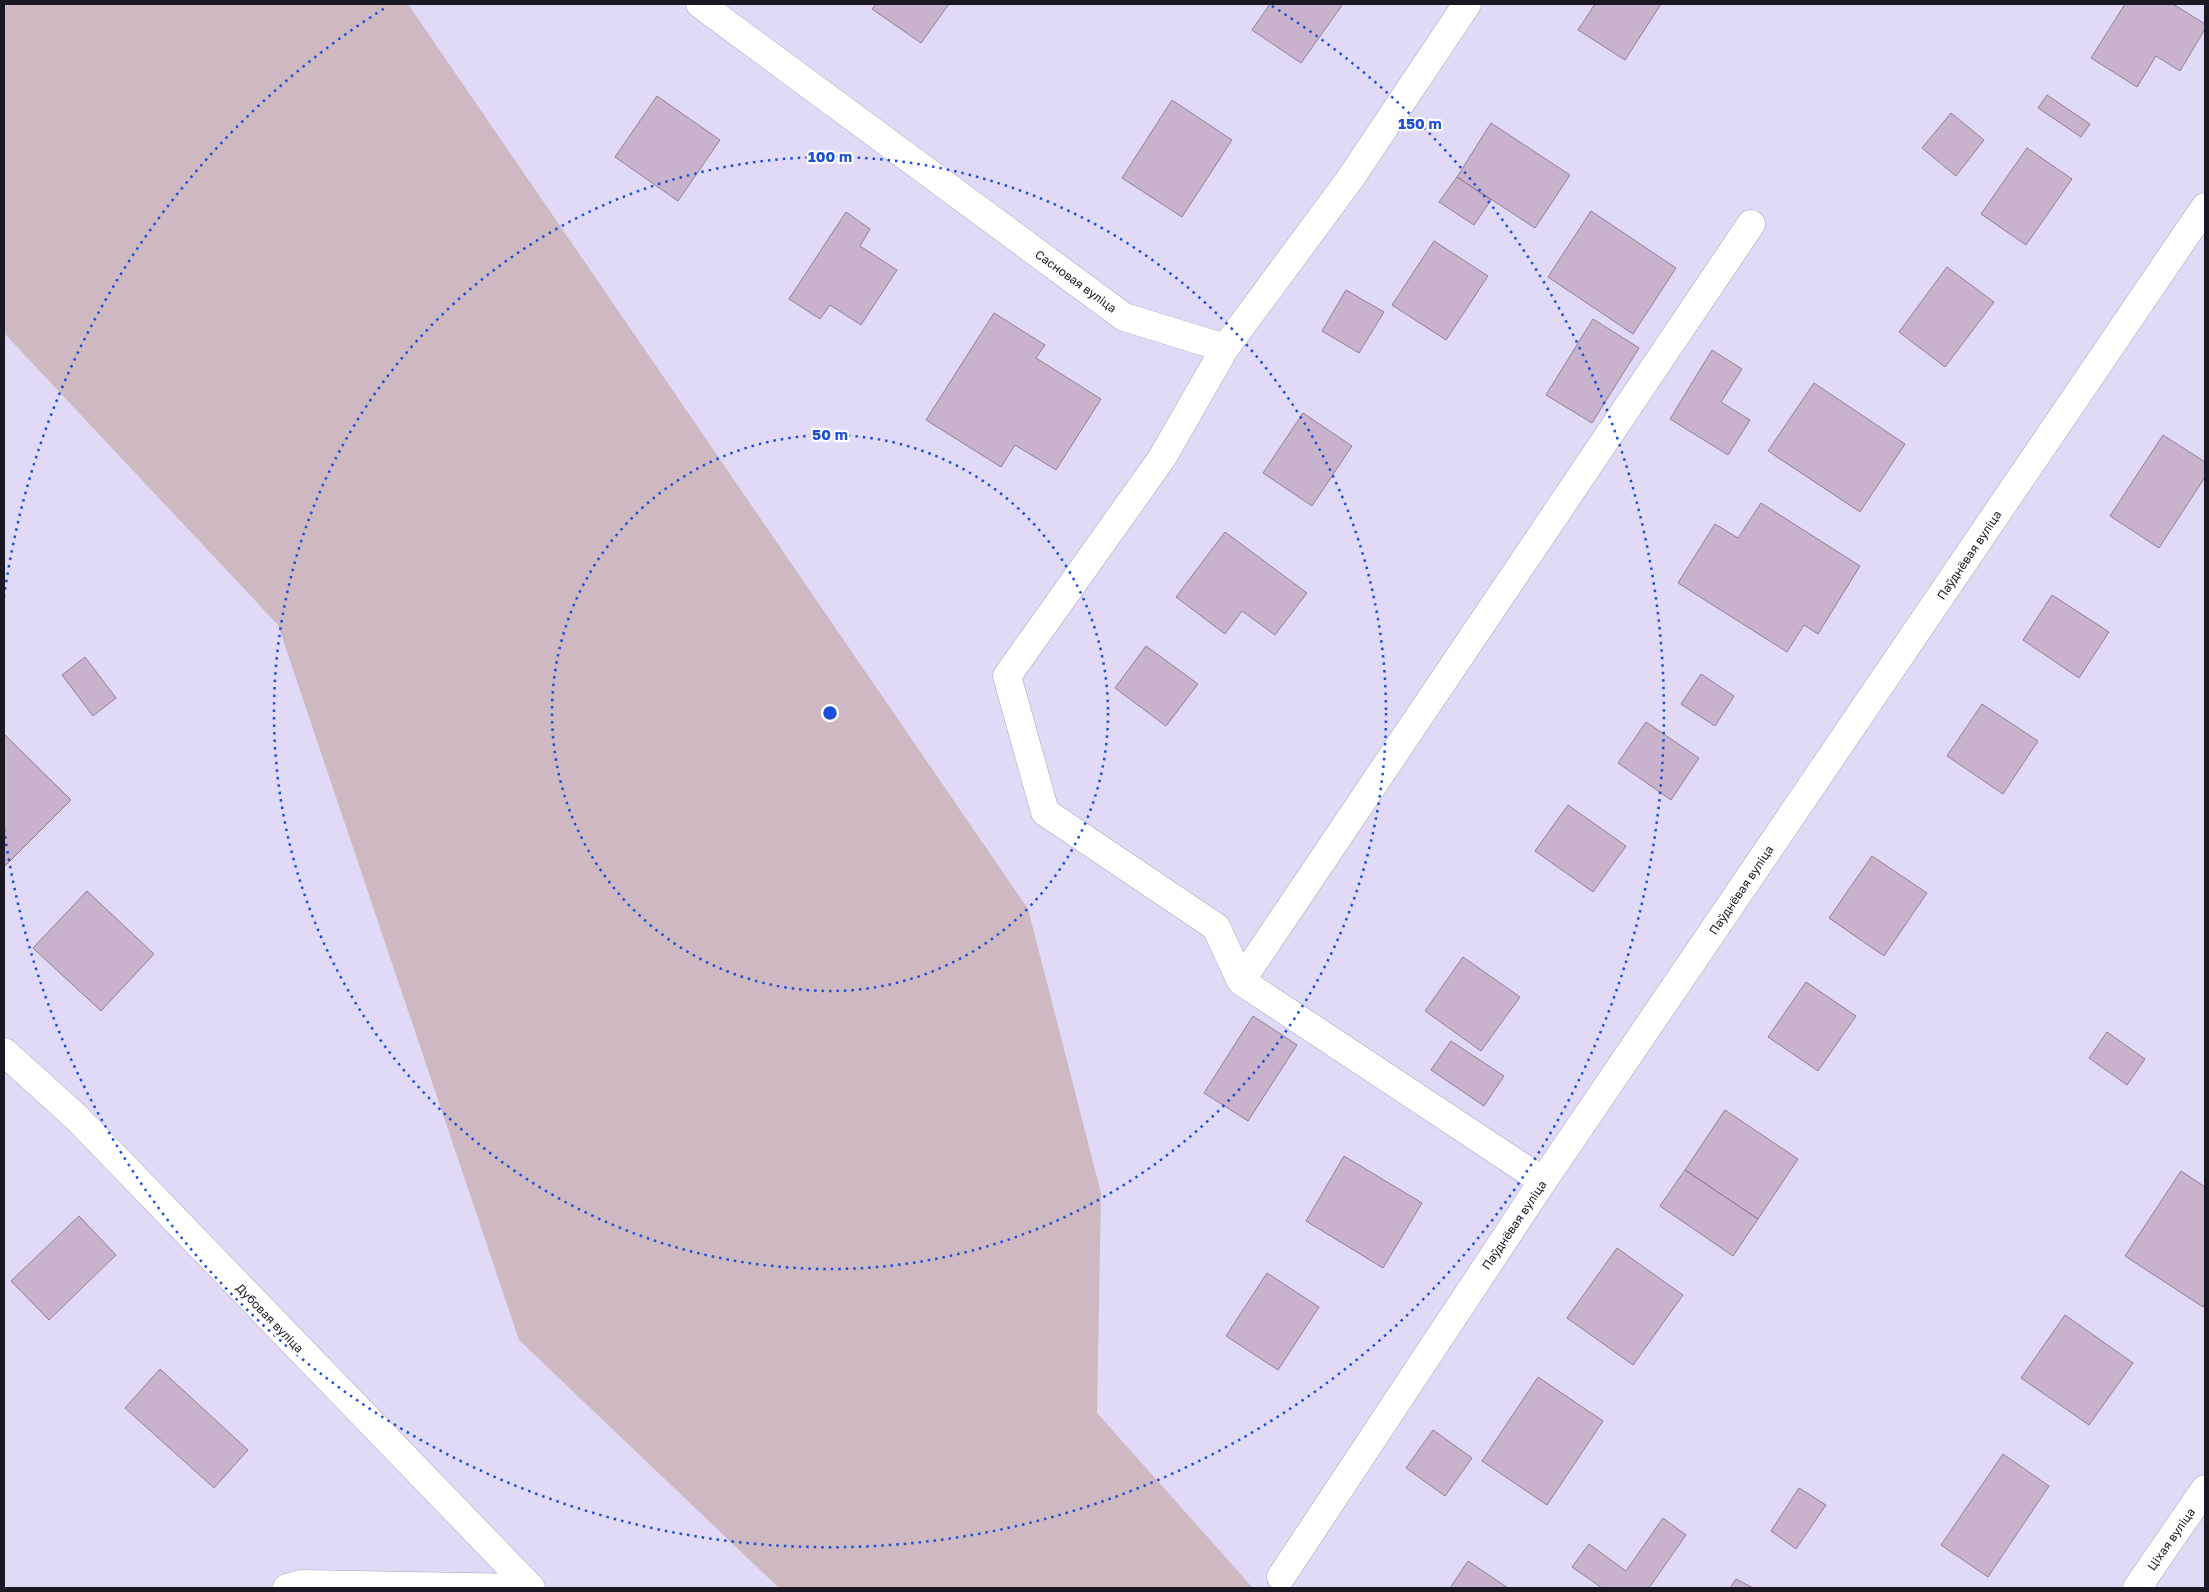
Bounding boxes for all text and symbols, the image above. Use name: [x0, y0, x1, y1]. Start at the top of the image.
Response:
text: 150 m: [1398, 114, 1442, 132]
text: 100 m: [808, 147, 852, 165]
street label: Сасновая вуліца: [1032, 246, 1120, 316]
text: 50 m: [812, 425, 848, 443]
street label: Паўднёвая вуліца: [1934, 508, 2004, 602]
centre of rings: [821, 704, 839, 722]
street label: Паўднёвая вуліца: [1706, 843, 1776, 937]
street label: Паўднёвая вуліца: [1479, 1178, 1549, 1272]
street label: Дубовая вуліца: [233, 1280, 307, 1356]
street label: Ціхая вуліца: [2144, 1505, 2198, 1573]

